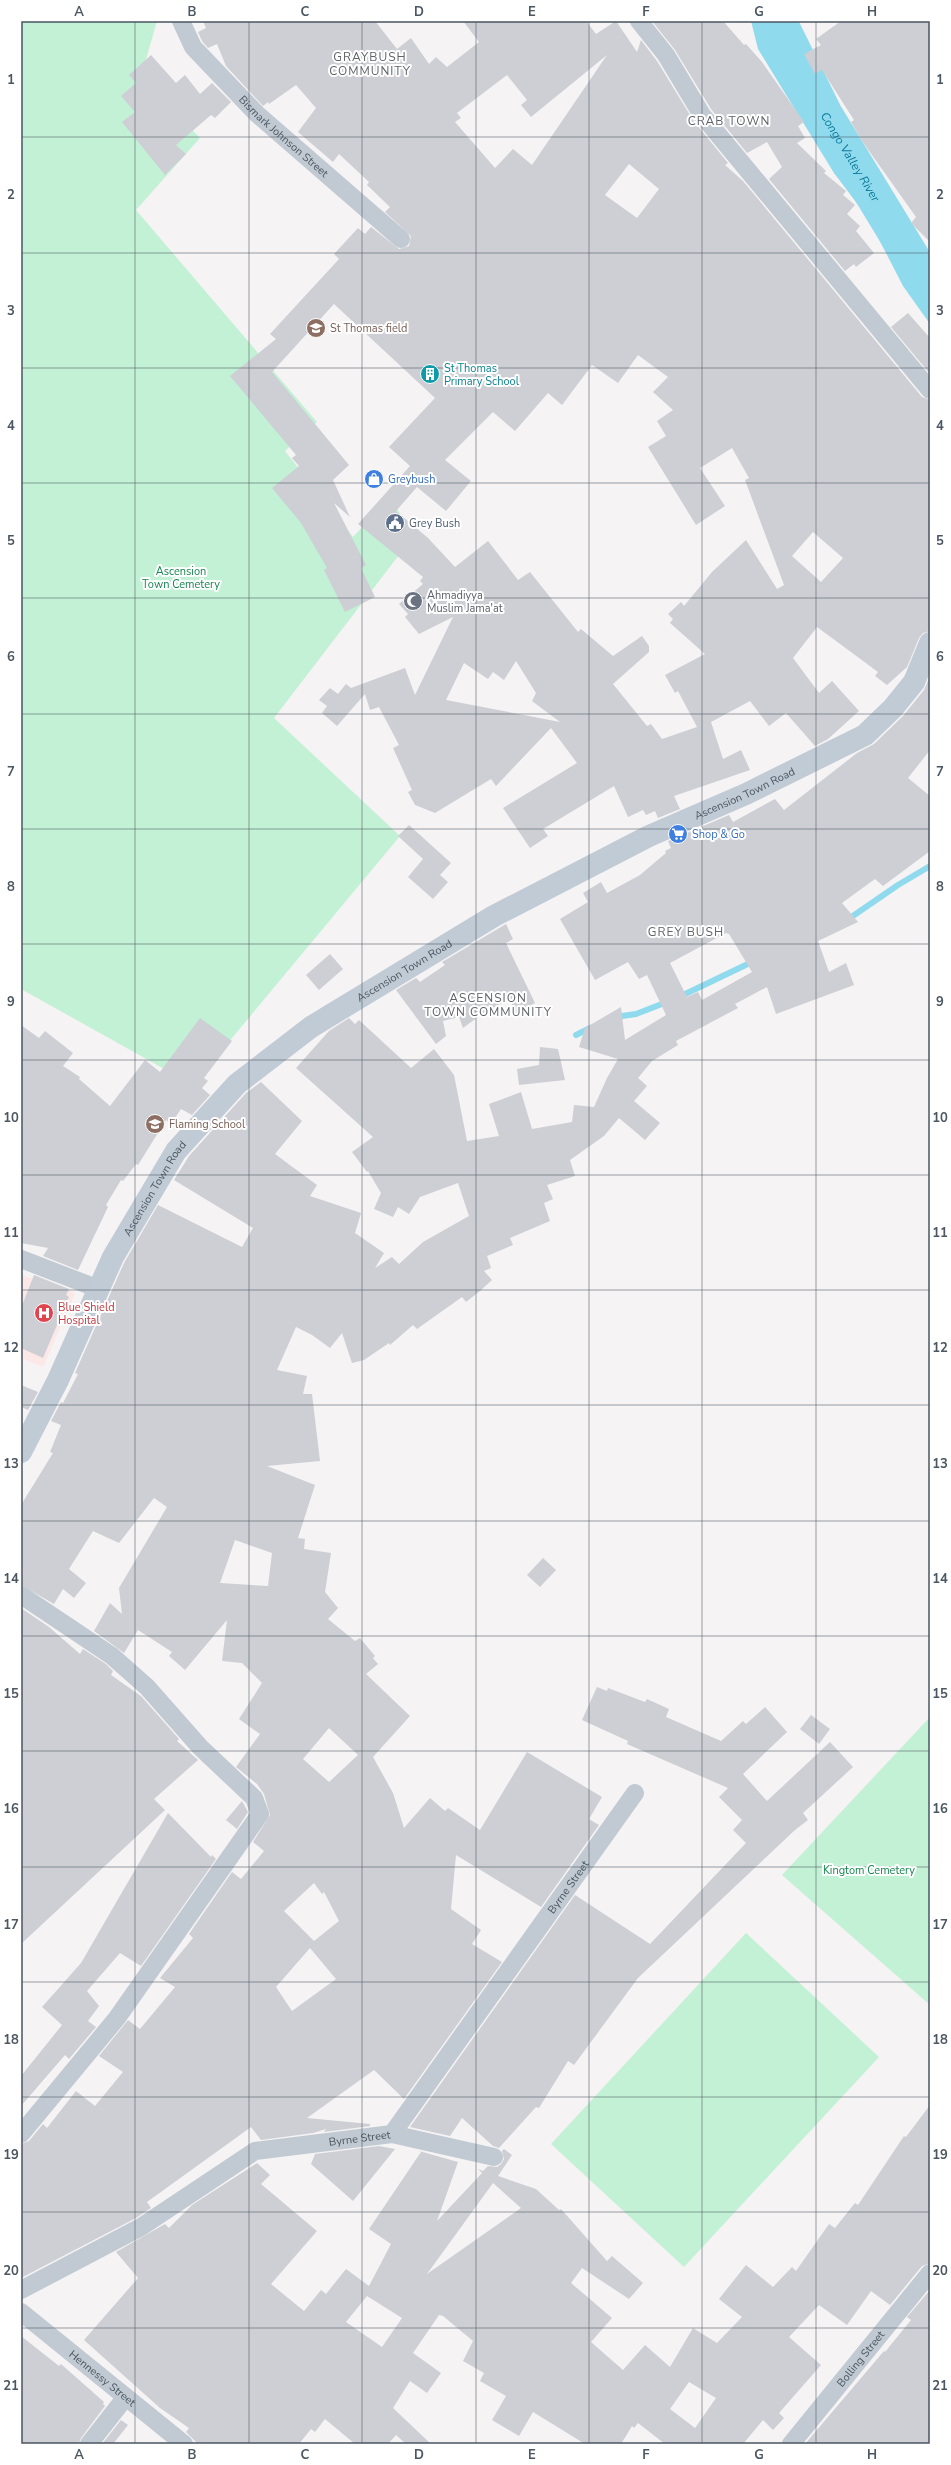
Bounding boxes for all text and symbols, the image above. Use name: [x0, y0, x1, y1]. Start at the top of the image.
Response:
text: A: [74, 3, 84, 21]
text: B: [188, 3, 197, 21]
text: C: [301, 3, 310, 21]
text: D: [414, 3, 424, 21]
text: E: [528, 3, 536, 21]
text: F: [642, 3, 650, 21]
text: G: [754, 3, 764, 21]
text: H: [867, 3, 877, 21]
district label: GRAYBUSH COMMUNITY: [329, 49, 411, 79]
text: 1: [7, 71, 15, 89]
text: 1: [936, 71, 944, 89]
street label: Bismark Johnson Street: [235, 92, 332, 181]
water label: Congo Valley River: [817, 109, 884, 205]
district label: CRAB TOWN: [688, 113, 770, 129]
text: 2: [7, 186, 15, 204]
text: 2: [936, 186, 944, 204]
text: 3: [7, 302, 15, 320]
text: 3: [936, 302, 944, 320]
school or university icon: St Thomas field: [305, 317, 327, 339]
place label: St Thomas field: [330, 321, 407, 336]
place label: St Thomas Primary School: [444, 361, 520, 389]
building icon: St Thomas Primary School: [419, 363, 441, 385]
text: 4: [7, 417, 15, 435]
text: 4: [936, 417, 944, 435]
shop icon: Greybush: [363, 468, 385, 490]
place label: Greybush: [388, 472, 435, 487]
public building icon: Grey Bush: [384, 512, 406, 534]
place label: Grey Bush: [409, 516, 460, 531]
text: 5: [7, 532, 15, 550]
text: 5: [936, 532, 944, 550]
park label: Ascension Town Cemetery: [142, 564, 220, 592]
place label: Ahmadiyya Muslim Jama'at: [427, 588, 503, 616]
mosque icon: Ahmadiyya Muslim Jama'at: [402, 590, 424, 612]
text: 6: [7, 648, 15, 666]
text: 6: [936, 648, 944, 666]
text: 7: [7, 763, 15, 781]
text: 7: [936, 763, 944, 781]
street label: Ascension Town Road: [692, 764, 797, 824]
supermarket icon: Shop & Go: [667, 823, 689, 845]
place label: Shop & Go: [692, 827, 745, 842]
text: 8: [7, 878, 15, 896]
text: 8: [936, 878, 944, 896]
district label: GREY BUSH: [648, 924, 724, 940]
street label: Ascension Town Road: [354, 936, 455, 1006]
district label: ASCENSION TOWN COMMUNITY: [424, 990, 552, 1020]
text: 9: [7, 993, 15, 1011]
text: 9: [936, 993, 944, 1011]
text: 10: [3, 1109, 19, 1127]
text: 10: [932, 1109, 948, 1127]
school or university icon: Flaming School: [144, 1113, 166, 1135]
place label: Flaming School: [169, 1117, 246, 1132]
street label: Ascension Town Road: [120, 1138, 190, 1239]
text: 11: [3, 1224, 19, 1242]
text: 11: [932, 1224, 948, 1242]
place label: Blue Shield Hospital: [58, 1300, 115, 1328]
hospital icon: Blue Shield Hospital: [33, 1302, 55, 1324]
text: 12: [3, 1339, 19, 1357]
text: 12: [932, 1339, 948, 1357]
text: 13: [3, 1455, 19, 1473]
text: 13: [932, 1455, 948, 1473]
text: 14: [3, 1570, 19, 1588]
text: 14: [932, 1570, 948, 1588]
text: 15: [3, 1685, 19, 1703]
text: 15: [932, 1685, 948, 1703]
text: 16: [3, 1800, 19, 1818]
text: 16: [932, 1800, 948, 1818]
street label: Byrne Street: [544, 1857, 593, 1917]
park label: Kingtom Cemetery: [823, 1863, 915, 1878]
text: 17: [3, 1916, 19, 1934]
text: 17: [932, 1916, 948, 1934]
text: 18: [3, 2031, 19, 2049]
text: 18: [932, 2031, 948, 2049]
street label: Byrne Street: [328, 2127, 392, 2150]
text: 19: [3, 2146, 19, 2164]
text: 19: [932, 2146, 948, 2164]
text: 20: [3, 2262, 19, 2280]
text: 20: [932, 2262, 948, 2280]
street label: Bolling Street: [833, 2328, 888, 2390]
street label: Hennessy Street: [66, 2347, 139, 2410]
text: 21: [3, 2377, 19, 2395]
text: 21: [932, 2377, 948, 2395]
text: A: [74, 2446, 84, 2464]
text: B: [188, 2446, 197, 2464]
text: C: [301, 2446, 310, 2464]
text: D: [414, 2446, 424, 2464]
text: E: [528, 2446, 536, 2464]
text: F: [642, 2446, 650, 2464]
text: G: [754, 2446, 764, 2464]
text: H: [867, 2446, 877, 2464]

